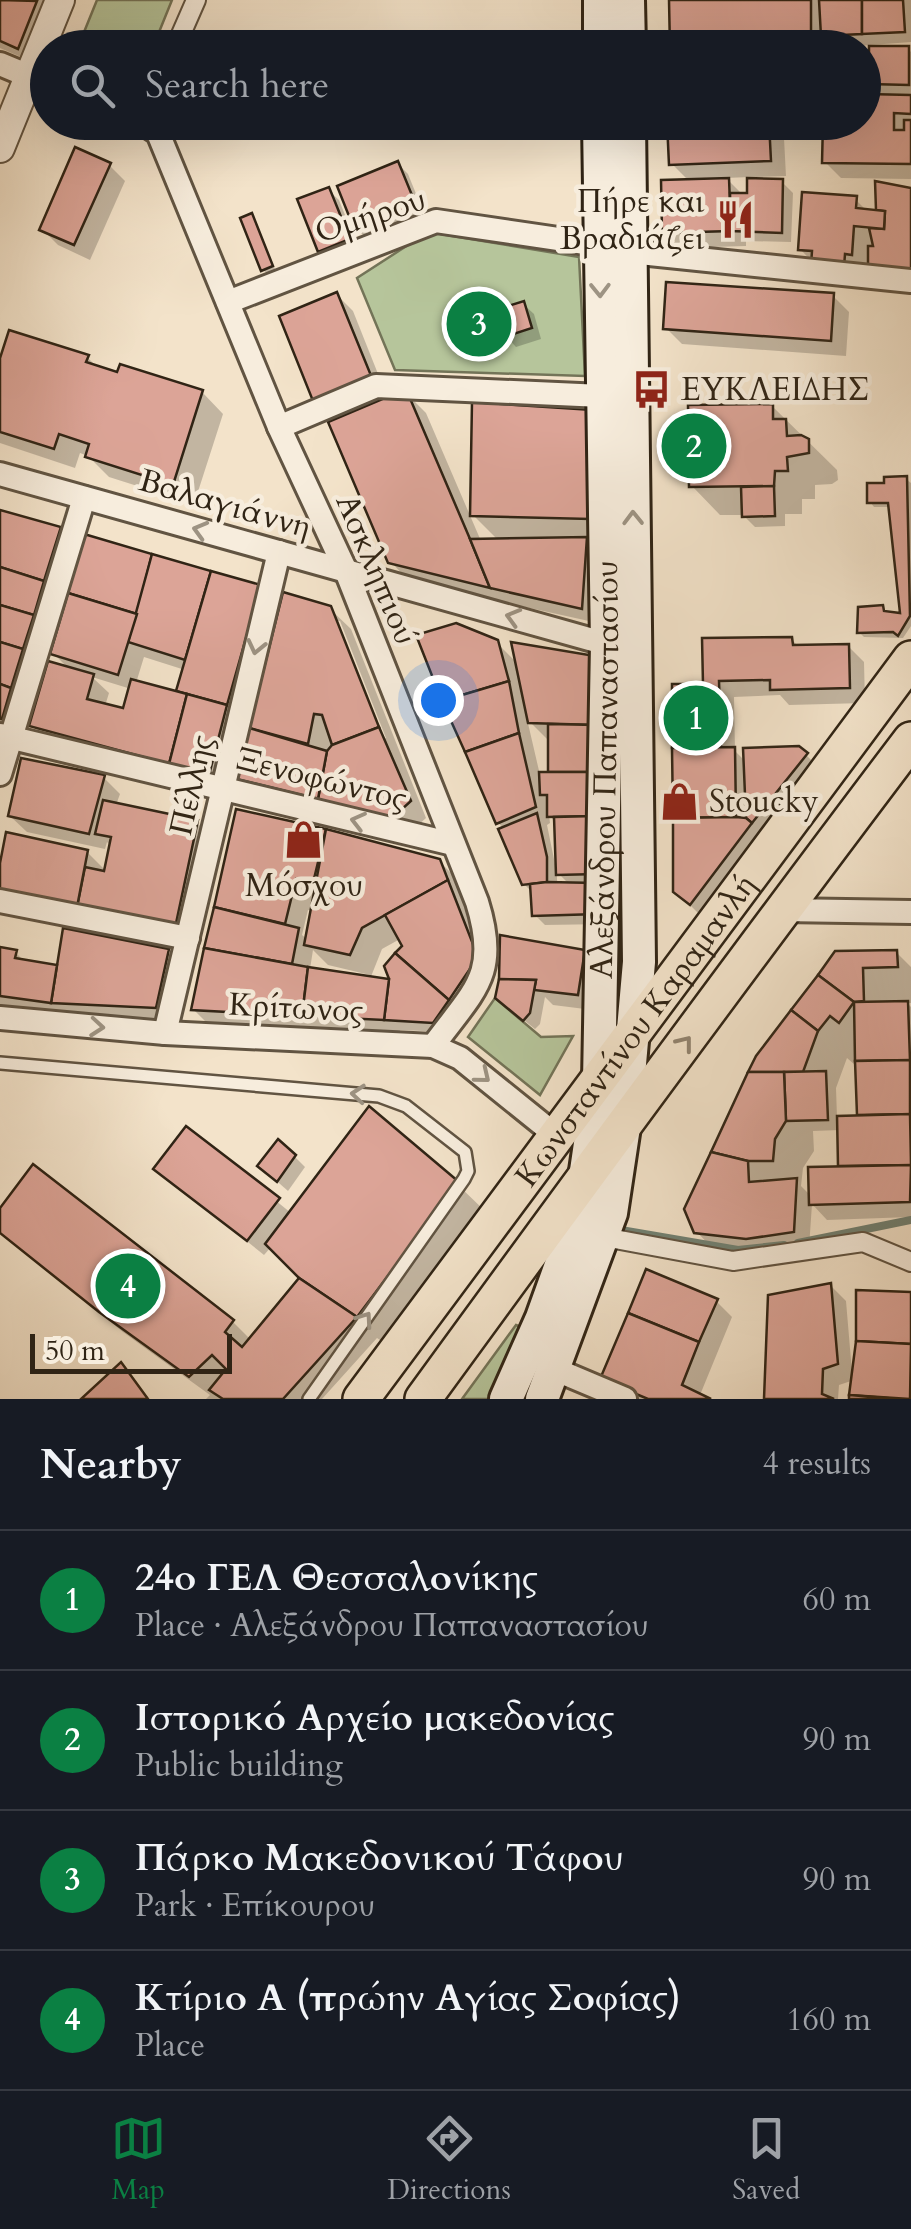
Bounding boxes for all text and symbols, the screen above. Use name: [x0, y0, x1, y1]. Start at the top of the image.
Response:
search box: [30, 30, 881, 140]
icon: search: [65, 58, 120, 113]
text: Search here: [145, 59, 329, 111]
street label: Ομήρου: [309, 177, 431, 255]
place label: Πήρε και Βραδιάζει: [560, 180, 705, 261]
restaurant icon: Πήρε και Βραδιάζει: [714, 198, 756, 240]
one-way arrow: [589, 282, 610, 298]
pin: 3: [446, 286, 512, 362]
bus stop icon: ΕΥΚΛΕΙΔΗΣ: [630, 368, 672, 410]
place label: ΕΥΚΛΕΙΔΗΣ: [681, 368, 869, 412]
pin: 2: [662, 408, 726, 484]
street label: Βαλαγιάννη: [134, 458, 316, 549]
street label: Ασκληπιού: [325, 487, 428, 651]
one-way arrow: [622, 509, 644, 524]
one-way arrow: [192, 521, 209, 542]
street label: Αλεξάνδρου Παπαναστασίου: [580, 560, 630, 979]
one-way arrow: [504, 608, 522, 629]
one-way arrow: [247, 638, 268, 655]
your location: [413, 675, 464, 726]
pin: 1: [664, 680, 728, 756]
street label: Πέλλης: [159, 731, 225, 840]
street label: Ξενοφώντος: [232, 737, 411, 821]
shop icon: Stoucky: [658, 780, 700, 822]
place label: Stoucky: [709, 780, 819, 824]
one-way arrow: [350, 812, 367, 833]
shop icon: Μόσχου: [283, 819, 325, 861]
place label: Μόσχου: [245, 864, 363, 908]
street label: Κωνσταντίνου Καραμανλή: [505, 865, 767, 1196]
street label: Κρίτωνος: [227, 983, 364, 1033]
one-way arrow: [89, 1016, 105, 1037]
one-way arrow: [674, 1036, 691, 1054]
one-way arrow: [471, 1064, 489, 1082]
one-way arrow: [349, 1084, 365, 1106]
pin: 4: [96, 1248, 160, 1324]
one-way arrow: [353, 1312, 371, 1331]
scale bar: [30, 1329, 232, 1374]
text: 50 m: [45, 1332, 105, 1370]
text: Nearby: [40, 1436, 182, 1493]
text: 4 results: [763, 1442, 871, 1486]
text: 24ο ΓΕΛ Θεσσαλονίκης: [135, 1552, 538, 1604]
text: 1: [64, 1578, 81, 1622]
text: 60 m: [803, 1578, 871, 1622]
text: Place · Αλεξάνδρου Παπαναστασίου: [135, 1604, 649, 1648]
text: Ιστορικό Αρχείο μακεδονίας: [135, 1692, 615, 1744]
text: 2: [64, 1718, 81, 1762]
text: 90 m: [803, 1718, 871, 1762]
text: Public building: [135, 1744, 343, 1788]
text: Πάρκο Μακεδονικού Τάφου: [135, 1832, 624, 1884]
text: 3: [64, 1858, 81, 1902]
text: 90 m: [803, 1858, 871, 1902]
text: Park · Επίκουρου: [135, 1884, 375, 1928]
text: Κτίριο Α (πρώην Αγίας Σοφίας): [135, 1972, 681, 2024]
text: 4: [64, 1998, 81, 2042]
text: 160 m: [786, 1998, 871, 2042]
text: Place: [135, 2024, 205, 2068]
tab: Map: [111, 2111, 166, 2209]
tab: Directions: [387, 2111, 511, 2209]
tab: Saved: [732, 2111, 800, 2209]

